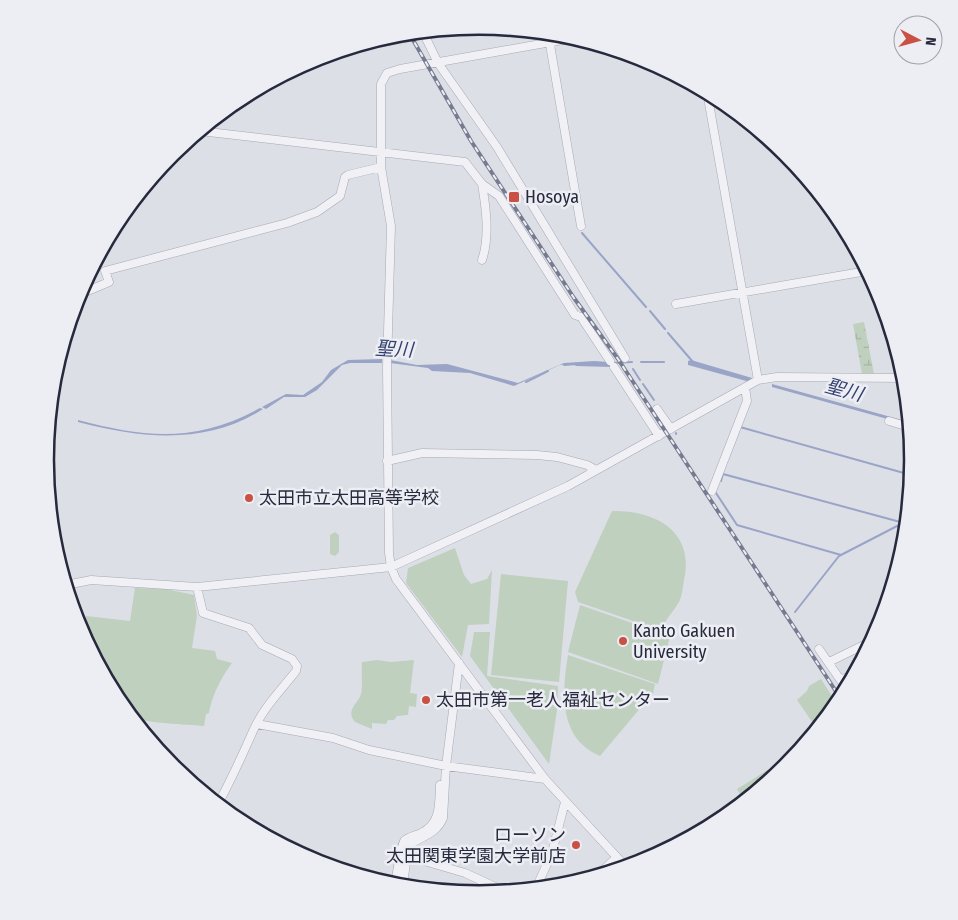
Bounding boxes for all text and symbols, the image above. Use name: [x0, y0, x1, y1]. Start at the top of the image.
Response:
north arrow: [893, 15, 943, 65]
text: N: [922, 36, 939, 46]
place label: Hosoya: [525, 186, 579, 208]
marker: Hosoya: [507, 190, 521, 204]
water label: 聖川: [374, 337, 416, 362]
water label: 聖川: [823, 374, 867, 407]
place label: 太田市立太田高等学校: [259, 487, 439, 509]
marker: 太田市立太田高等学校: [243, 492, 255, 504]
place label: Kanto Gakuen University: [633, 620, 735, 663]
marker: Kanto Gakuen University: [617, 635, 629, 647]
place label: 太田市第一老人福祉センター: [436, 689, 670, 711]
marker: 太田市第一老人福祉センター: [420, 694, 432, 706]
place label: ローソン 太田関東学園大学前店: [386, 824, 566, 867]
marker: ローソン 太田関東学園大学前店: [570, 839, 582, 851]

